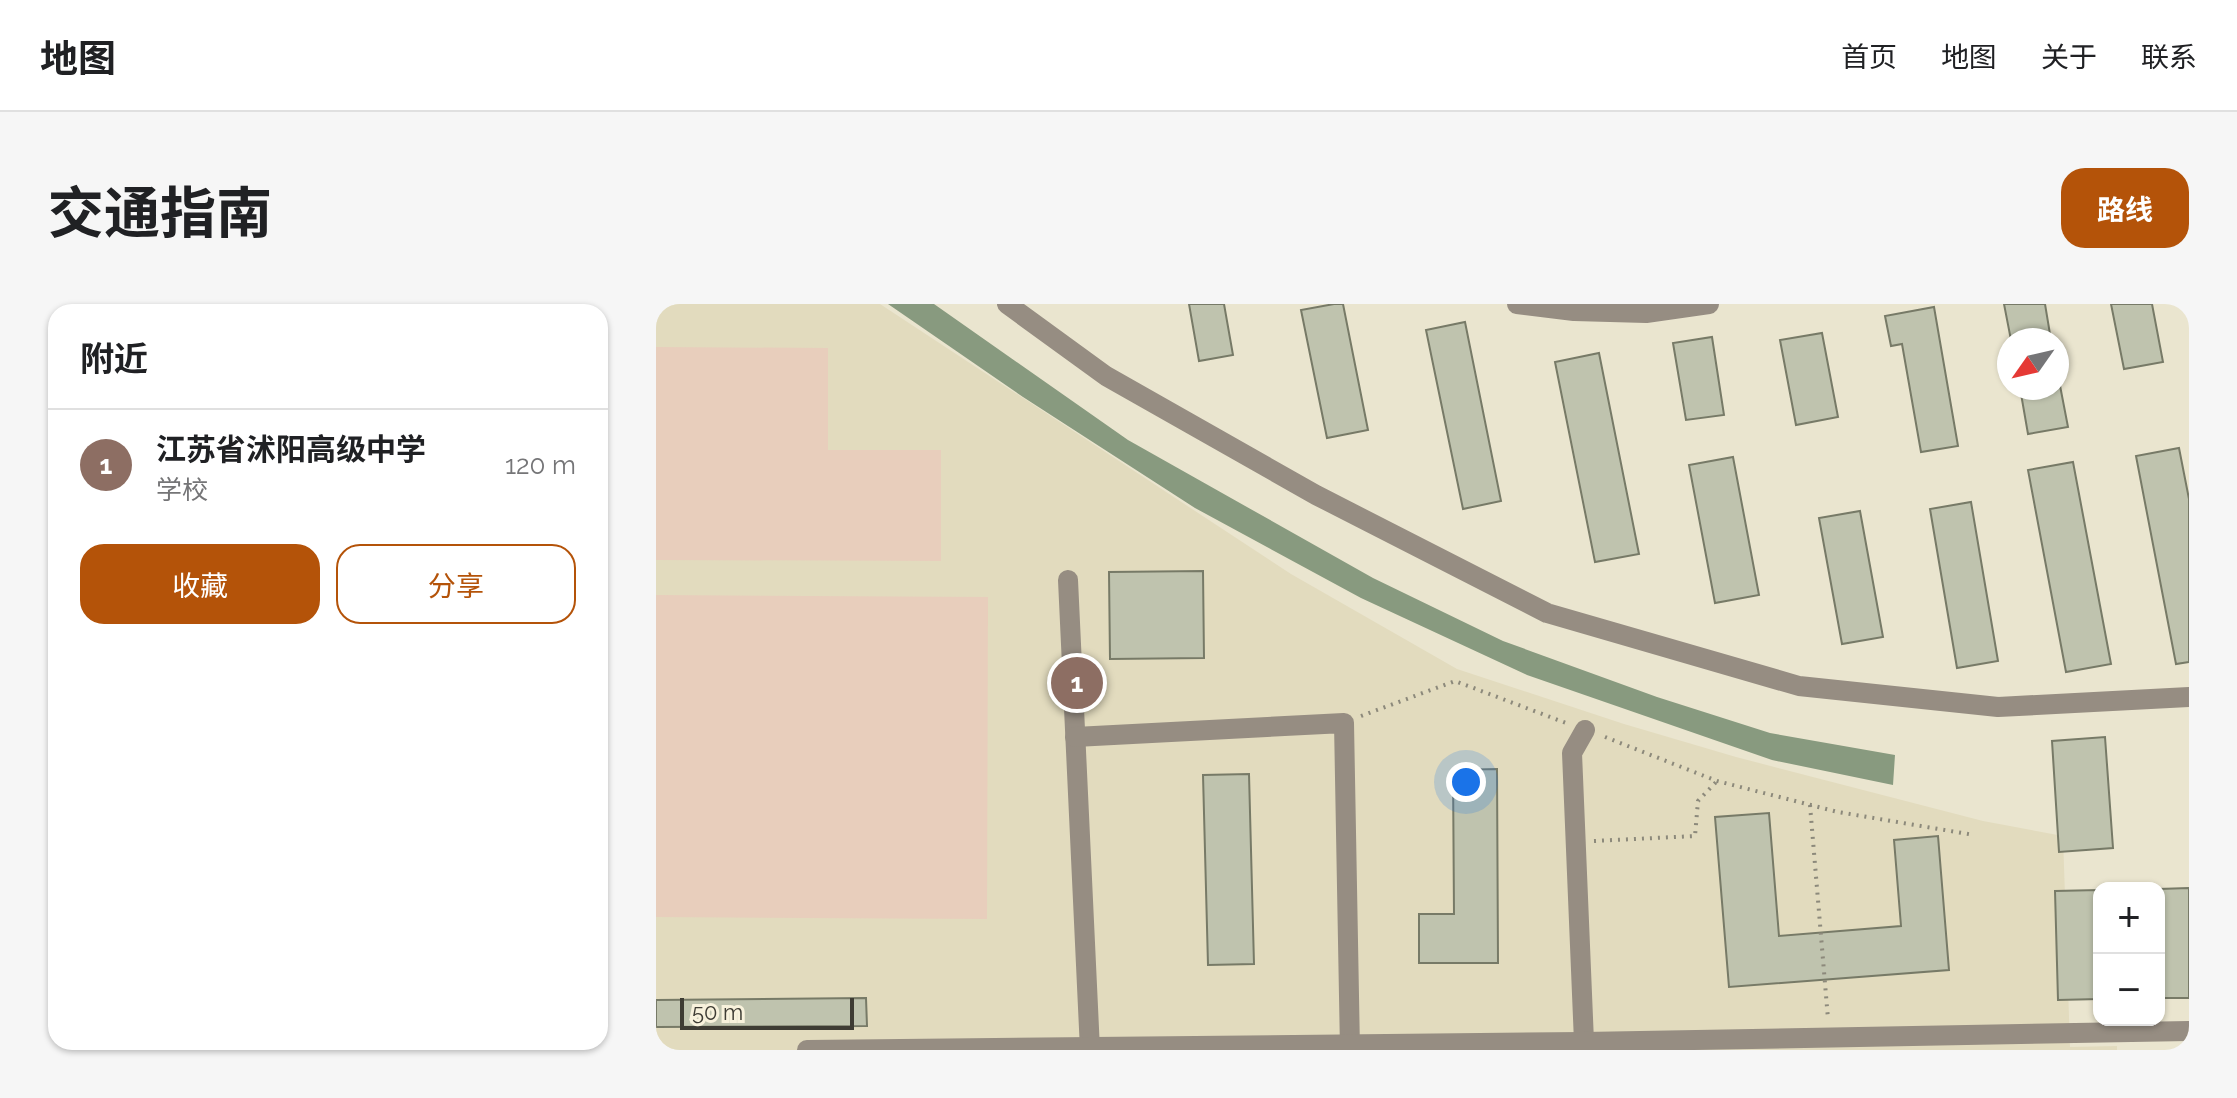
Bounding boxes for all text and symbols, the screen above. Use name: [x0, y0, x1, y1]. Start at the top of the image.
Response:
text: 地图: [40, 36, 116, 81]
text: 首页: [1841, 41, 1897, 74]
text: 地图: [1941, 41, 1997, 74]
text: 关于: [2041, 41, 2097, 74]
text: 联系: [2141, 41, 2197, 74]
button: 路线: [2061, 168, 2189, 248]
text: 交通指南: [48, 180, 272, 246]
north arrow: [1997, 328, 2069, 400]
text: 附近: [80, 339, 148, 379]
text: 江苏省沭阳高级中学: [156, 432, 426, 467]
text: 1: [100, 450, 112, 480]
text: 120 m: [505, 450, 576, 480]
text: 学校: [156, 475, 208, 505]
button: 收藏: [80, 544, 320, 624]
button: 分享: [336, 544, 576, 624]
pin: 1: [1051, 653, 1103, 713]
your location: [1446, 762, 1486, 802]
map controls: [2093, 882, 2165, 1026]
button: +: [2093, 882, 2165, 954]
button: −: [2093, 954, 2165, 1026]
scale bar: [680, 994, 854, 1030]
text: 50 m: [692, 999, 743, 1025]

